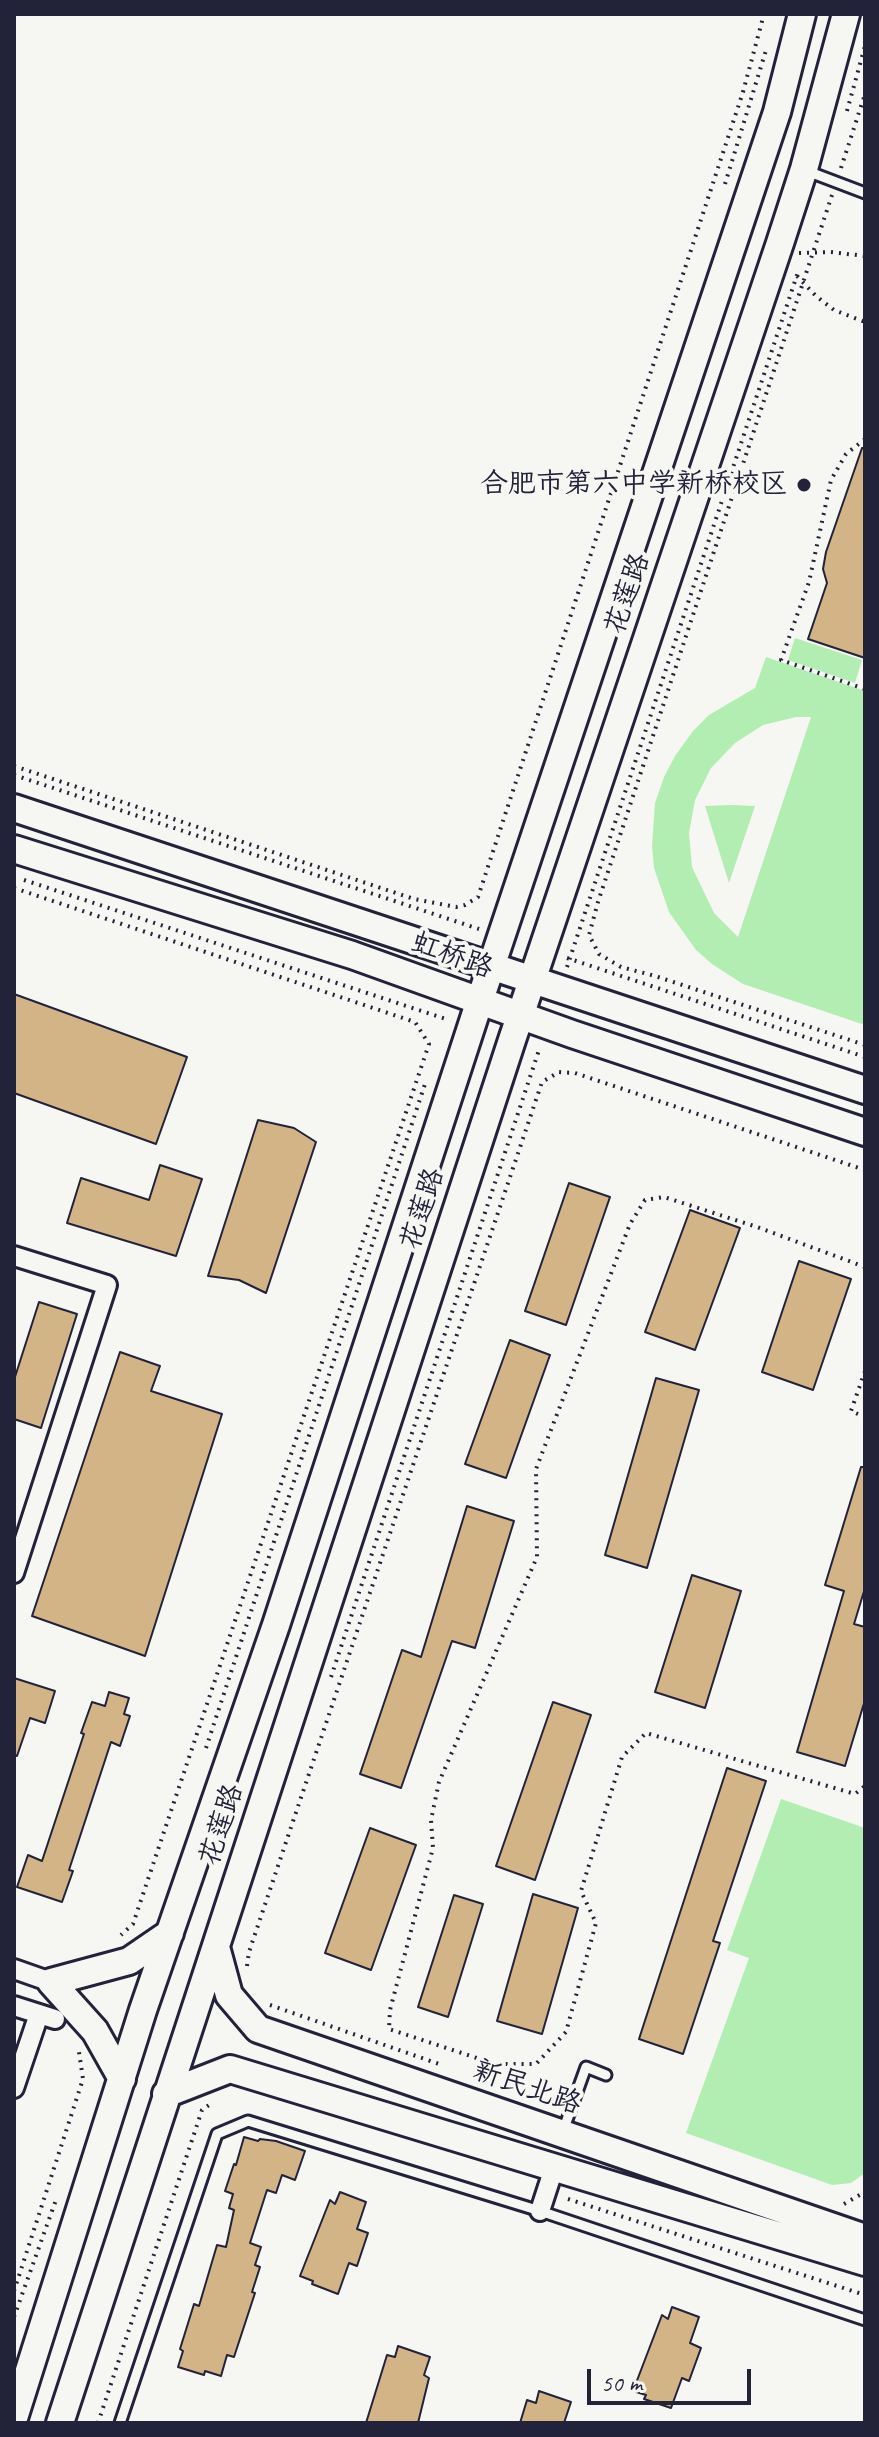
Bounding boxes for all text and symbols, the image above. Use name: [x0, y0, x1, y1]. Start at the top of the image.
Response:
place label: 合肥市第六中学新桥校区: [480, 468, 788, 502]
marker: 合肥市第六中学新桥校区: [795, 476, 813, 494]
street label: 花莲路: [598, 549, 658, 639]
street label: 虹桥路: [407, 926, 497, 986]
street label: 花莲路: [394, 1164, 452, 1254]
street label: 花莲路: [193, 1780, 251, 1870]
street label: 新民北路: [469, 2054, 585, 2122]
scale bar: [591, 2353, 755, 2403]
text: 50 m: [601, 2368, 642, 2398]

